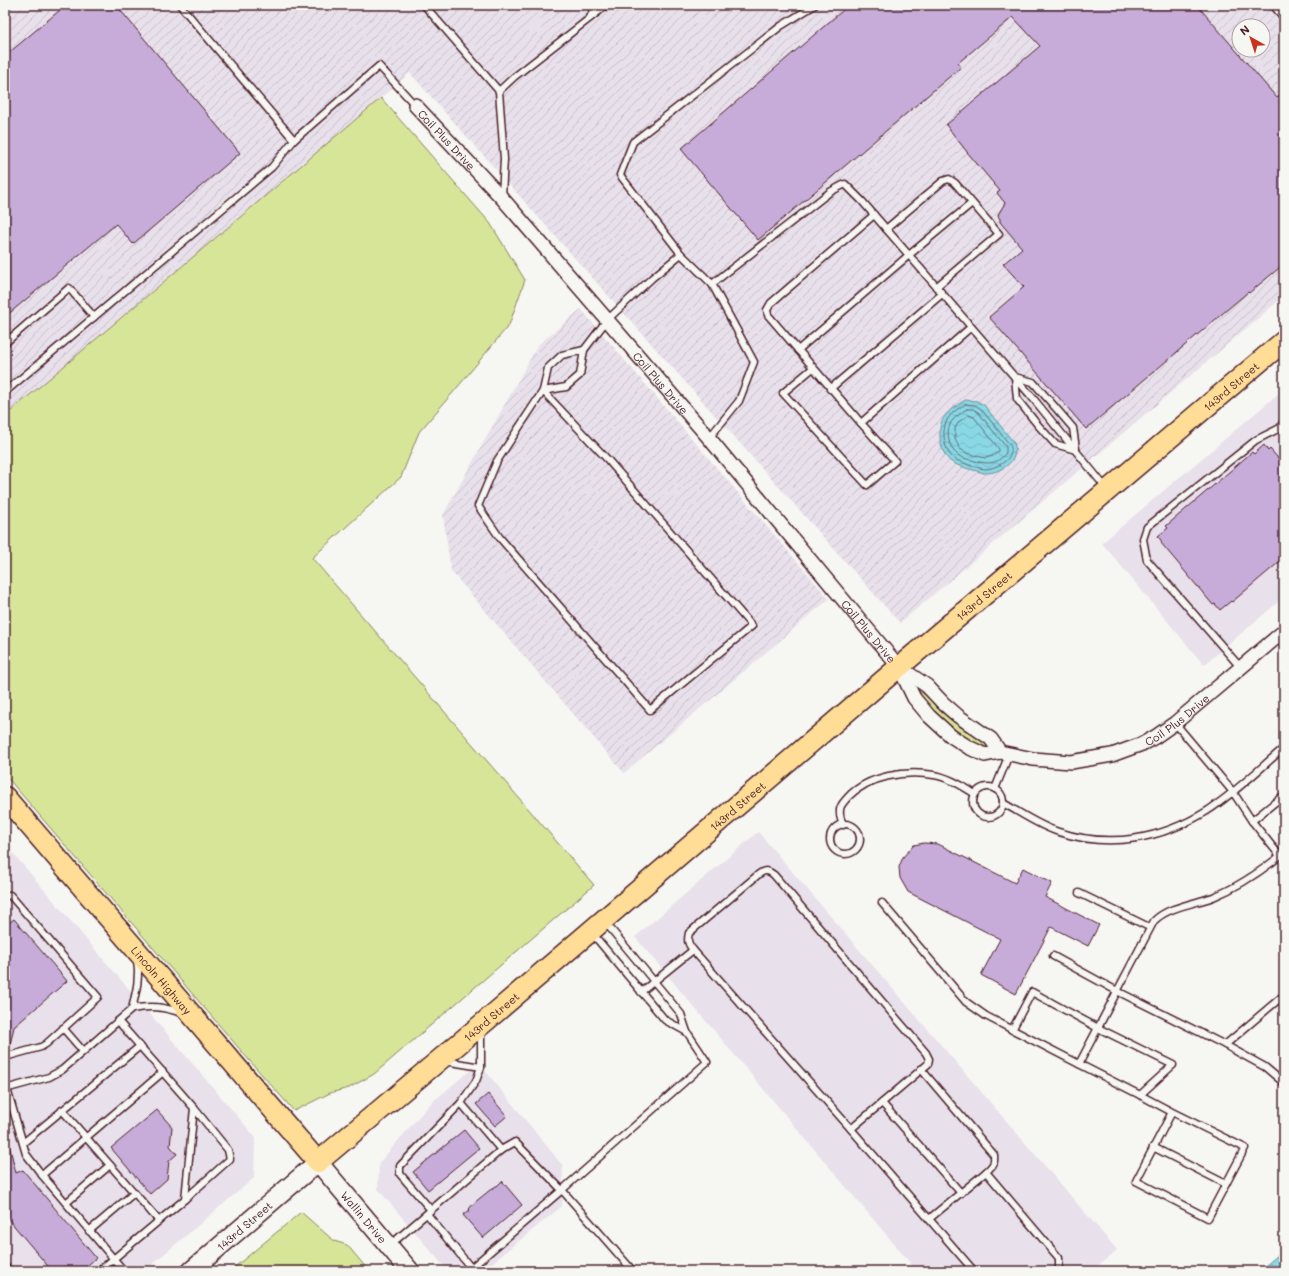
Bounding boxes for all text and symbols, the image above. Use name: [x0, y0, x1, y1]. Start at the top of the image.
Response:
north arrow: [1231, 18, 1271, 58]
text: N: [1236, 21, 1252, 38]
street label: Coil Plus Drive: [415, 106, 479, 173]
street label: Coil Plus Drive: [630, 348, 692, 417]
street label: 143rd Street: [1200, 358, 1262, 414]
street label: 143rd Street: [952, 567, 1015, 623]
street label: Coil Plus Drive: [839, 596, 900, 666]
street label: Coil Plus Drive: [1142, 690, 1212, 749]
street label: 143rd Street: [706, 777, 768, 834]
street label: Lincoln Highway: [128, 943, 196, 1018]
street label: 143rd Street: [460, 988, 522, 1044]
street label: Wallin Drive: [338, 1187, 391, 1246]
street label: 143rd Street: [213, 1197, 275, 1254]

